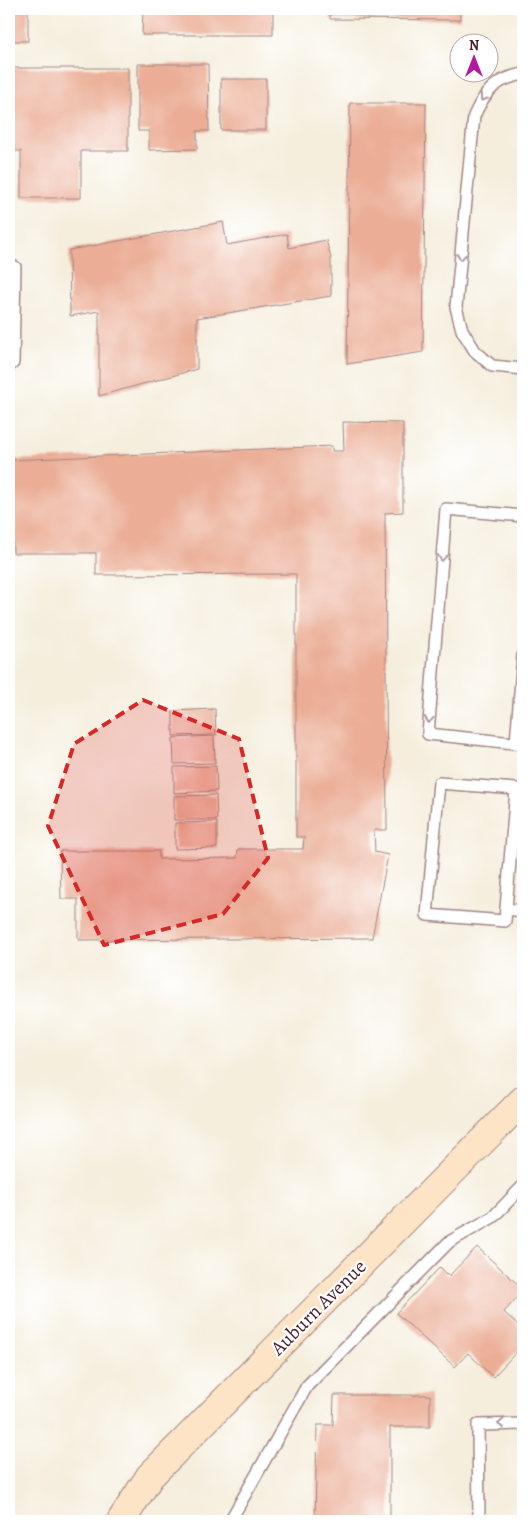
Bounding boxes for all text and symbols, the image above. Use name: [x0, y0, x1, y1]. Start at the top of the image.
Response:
north arrow: [450, 32, 500, 82]
text: N: [469, 36, 479, 55]
one-way arrow: [480, 92, 489, 102]
one-way arrow: [456, 254, 467, 262]
one-way arrow: [437, 554, 448, 562]
one-way arrow: [424, 716, 435, 724]
street label: Auburn Avenue: [264, 1254, 372, 1362]
one-way arrow: [496, 1419, 504, 1429]

